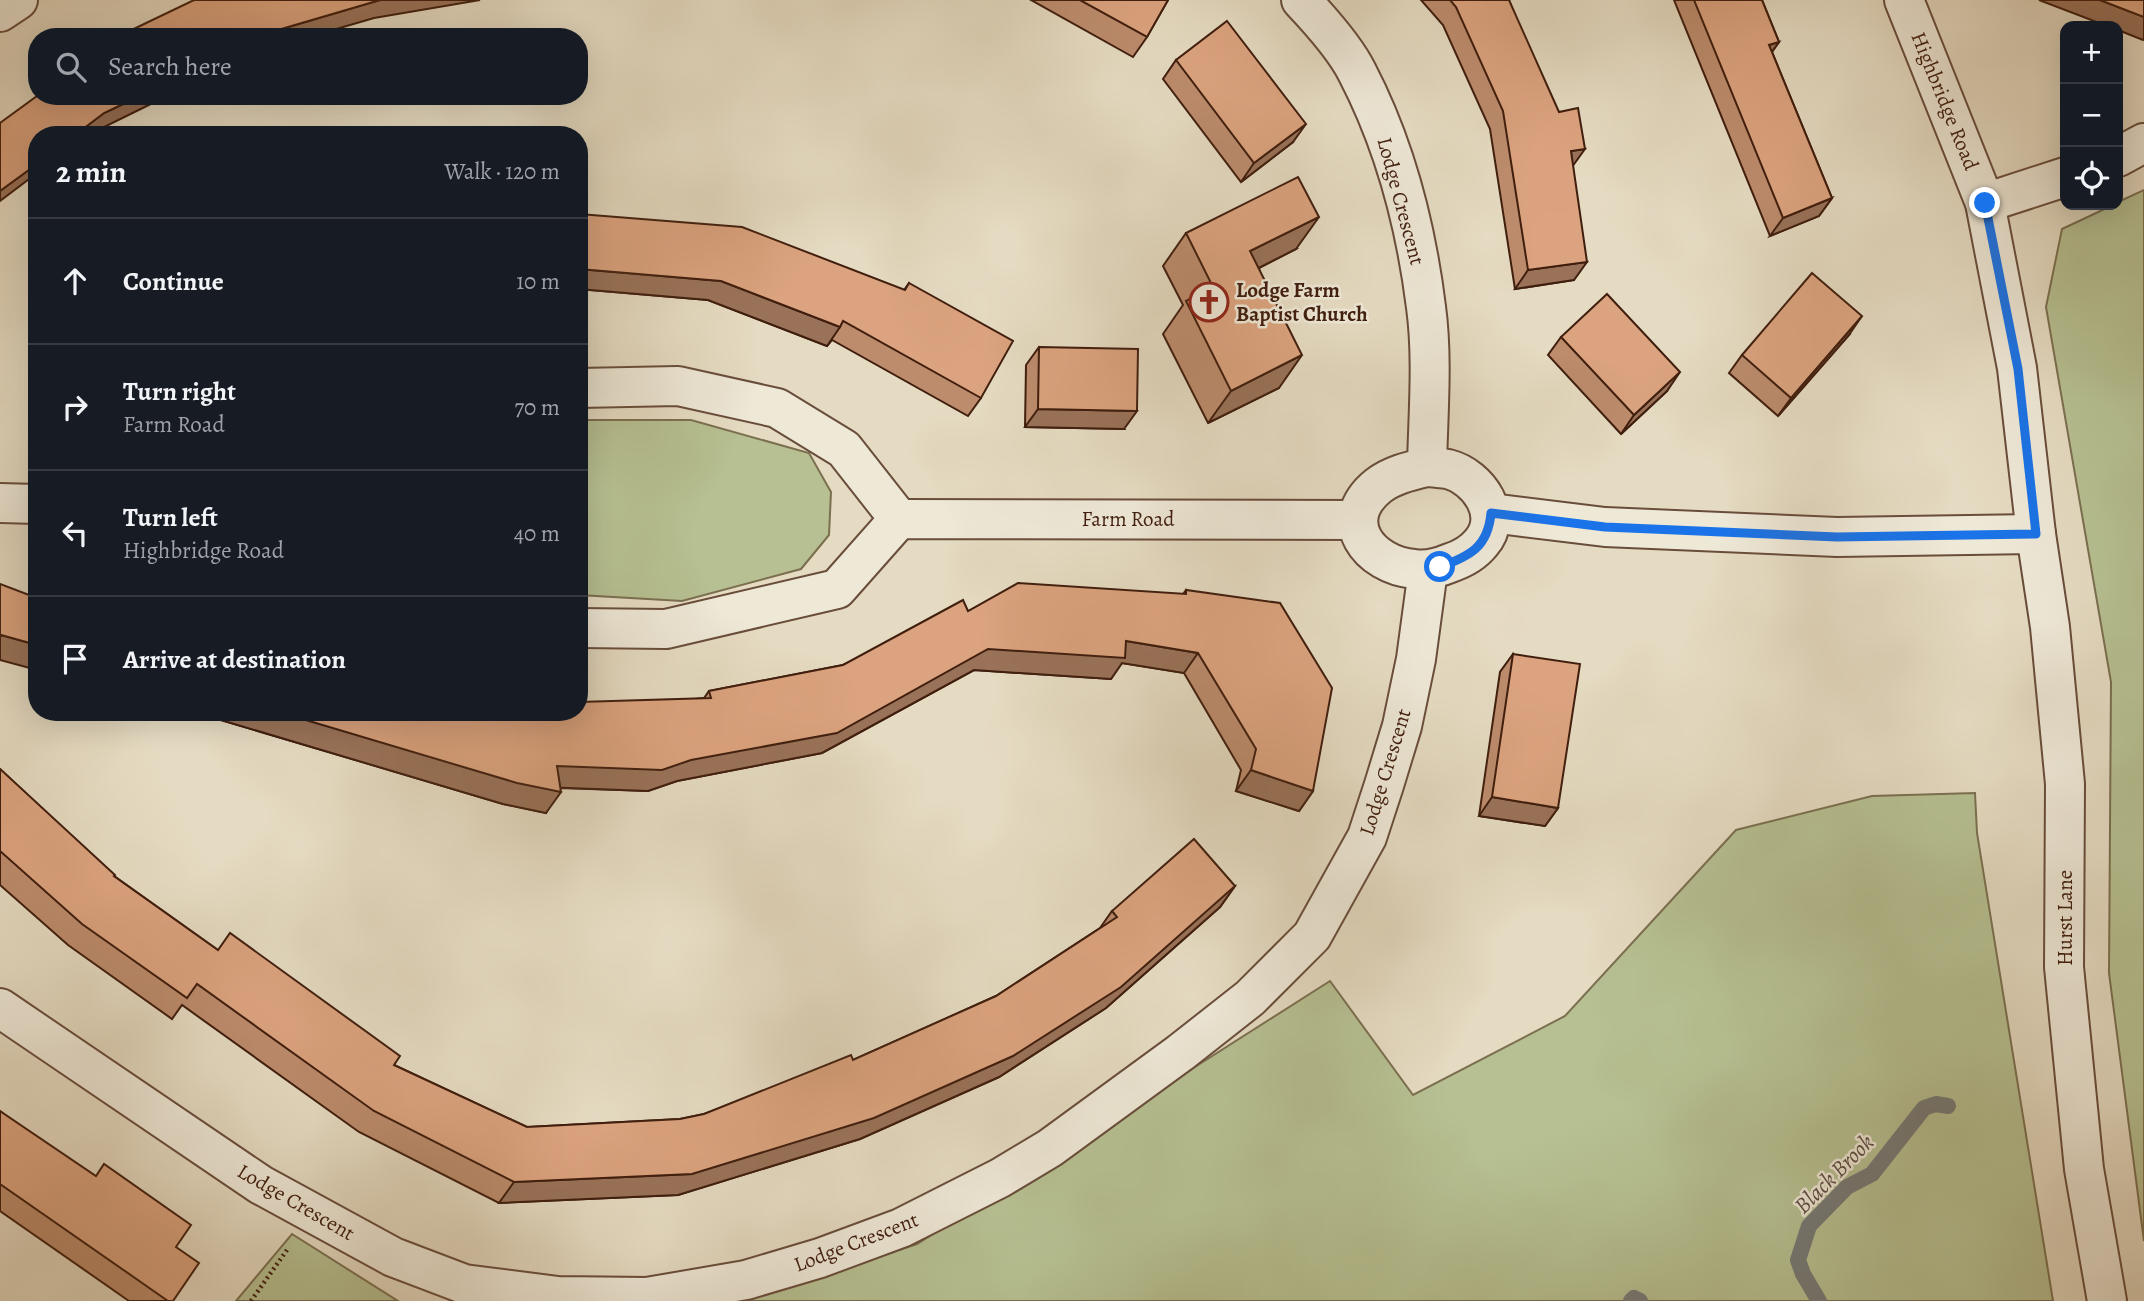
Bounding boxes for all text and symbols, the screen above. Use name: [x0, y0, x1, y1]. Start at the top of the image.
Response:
map controls: [2060, 21, 2123, 210]
button: +: [2060, 21, 2123, 84]
search box: [28, 28, 588, 105]
street label: Highbridge Road: [1904, 28, 1986, 175]
icon: search: [52, 48, 90, 86]
text: Search here: [108, 49, 232, 84]
button: −: [2060, 84, 2123, 147]
street label: Lodge Crescent: [1370, 134, 1432, 268]
button: locate: [2060, 147, 2123, 210]
text: 2 min: [56, 152, 126, 192]
text: Walk · 120 m: [444, 156, 560, 187]
route end: [1969, 187, 2000, 218]
icon: ahead: [56, 262, 94, 300]
text: Continue: [123, 264, 224, 299]
text: 10 m: [516, 266, 560, 297]
place label: Lodge Farm Baptist Church: [1236, 276, 1368, 328]
church icon: Lodge Farm Baptist Church: [1188, 281, 1230, 323]
text: Turn right: [123, 374, 236, 409]
icon: right: [56, 388, 94, 426]
text: 70 m: [514, 392, 560, 423]
text: Farm Road: [123, 409, 225, 440]
text: Turn left: [123, 500, 218, 535]
street label: Farm Road: [1081, 505, 1175, 533]
icon: left: [56, 514, 94, 552]
text: 40 m: [514, 518, 560, 549]
text: Highbridge Road: [123, 535, 284, 566]
route start: [1424, 551, 1455, 582]
icon: arrive: [56, 640, 94, 678]
text: Arrive at destination: [123, 642, 346, 677]
street label: Lodge Crescent: [1352, 705, 1418, 839]
street label: Hurst Lane: [2051, 870, 2079, 966]
water label: Black Brook: [1787, 1127, 1881, 1221]
street label: Lodge Crescent: [232, 1157, 360, 1247]
street label: Lodge Crescent: [790, 1205, 922, 1279]

